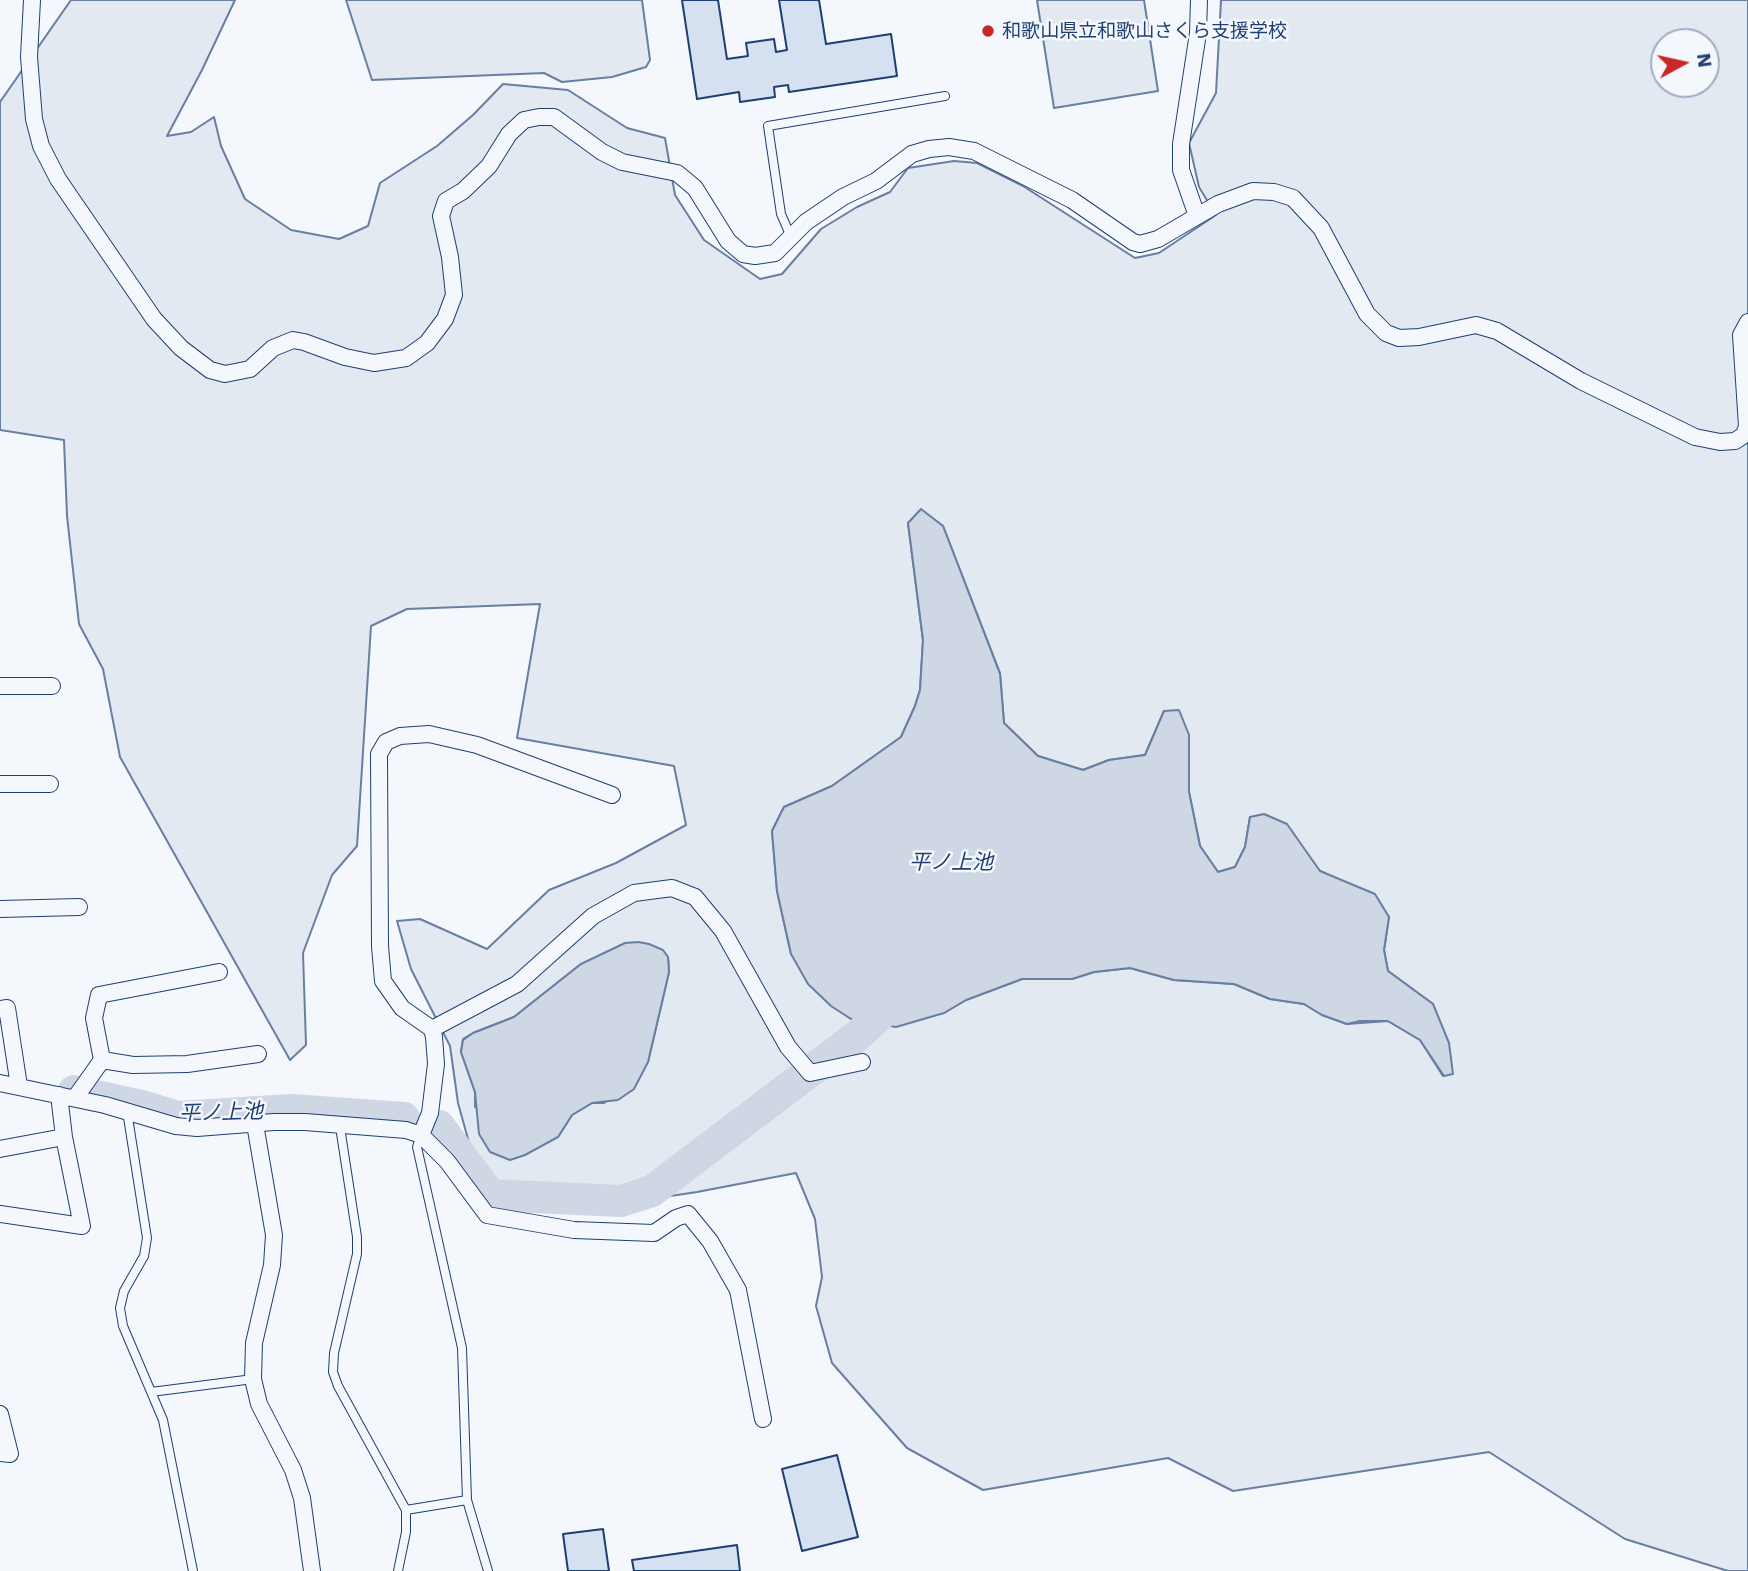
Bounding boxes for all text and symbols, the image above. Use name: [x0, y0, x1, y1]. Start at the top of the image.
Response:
place label: 和歌山県立和歌山さくら支援学校: [1002, 20, 1287, 42]
marker: 和歌山県立和歌山さくら支援学校: [980, 23, 996, 39]
north arrow: [1650, 28, 1720, 98]
text: N: [1692, 52, 1717, 69]
water label: 平ノ上池: [909, 850, 993, 876]
water label: 平ノ上池: [179, 1099, 263, 1127]

